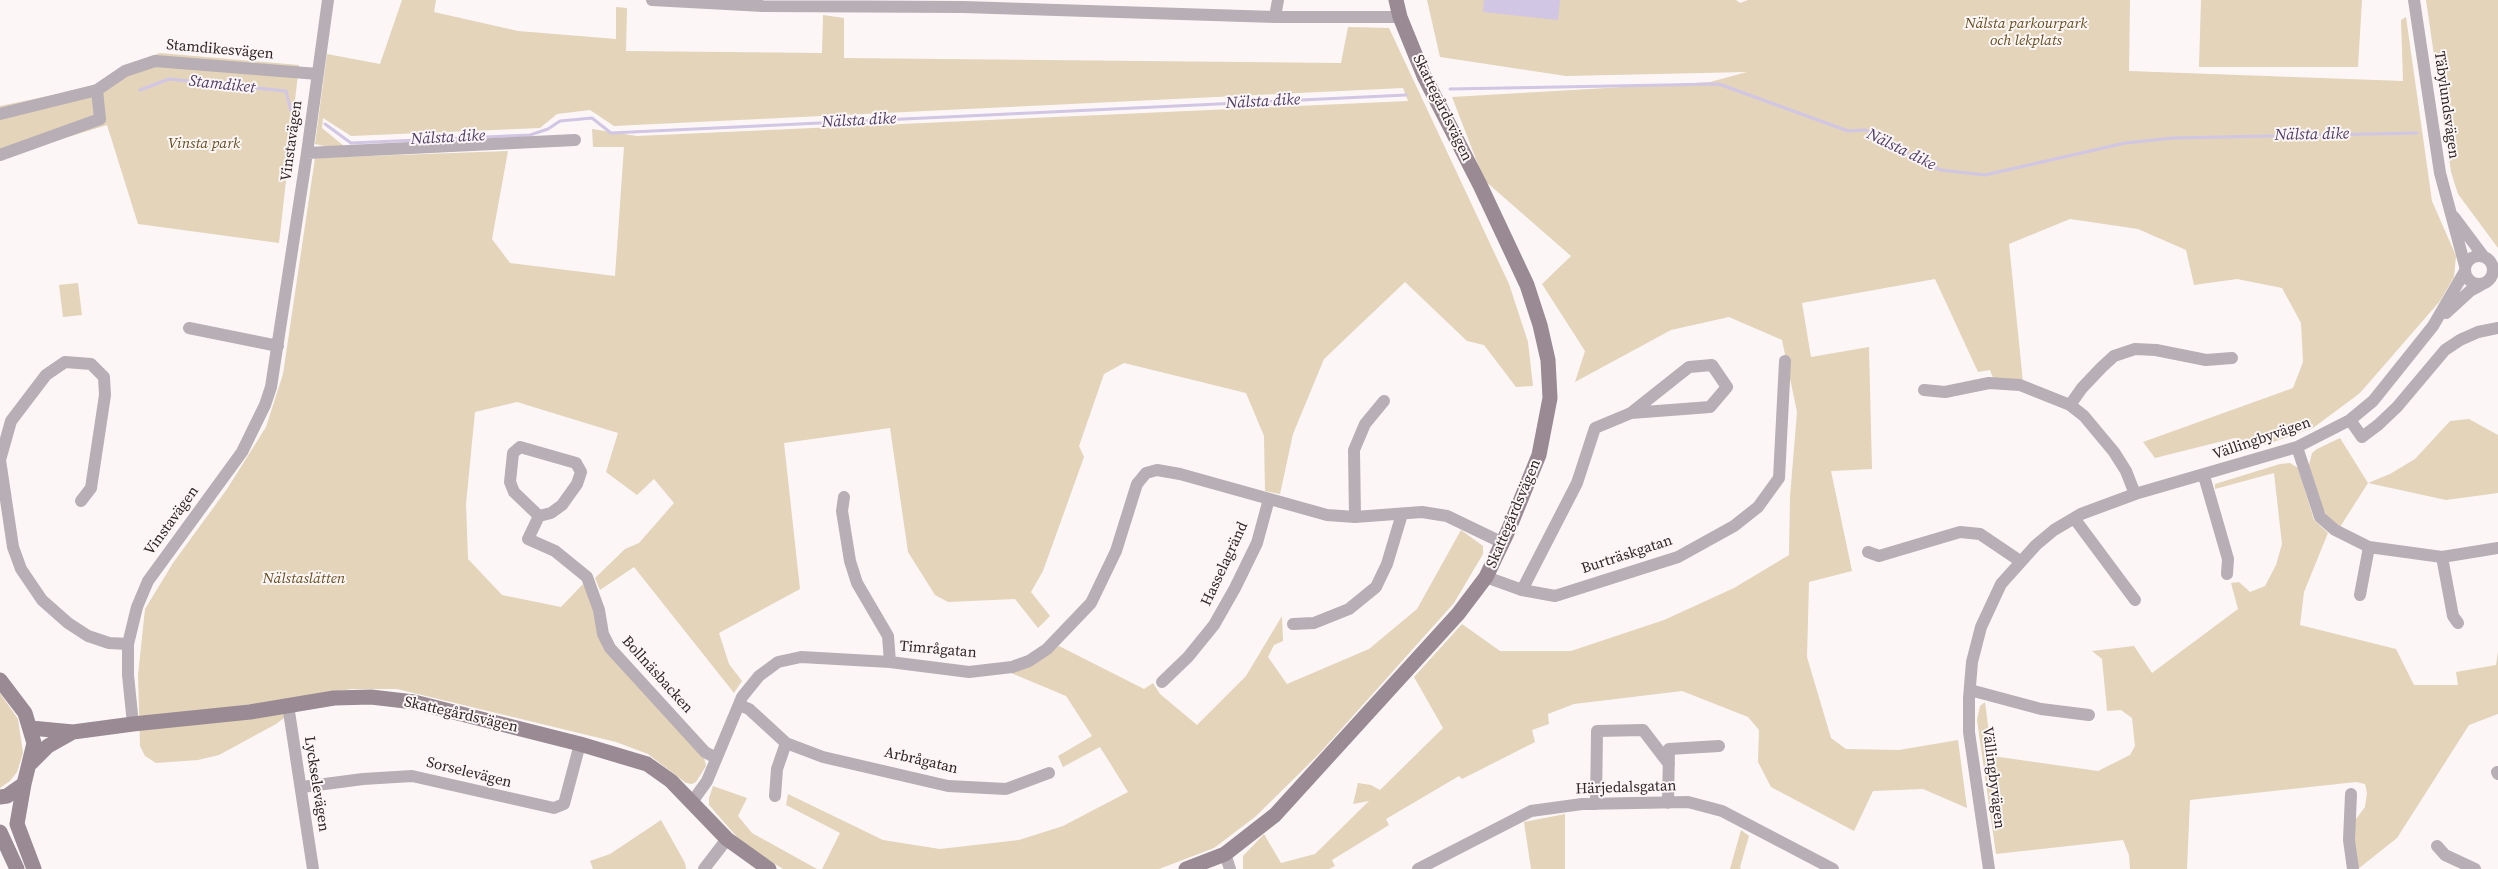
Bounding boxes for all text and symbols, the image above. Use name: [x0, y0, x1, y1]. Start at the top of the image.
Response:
park label: Nälsta parkourpark och lekplats: [1965, 15, 2087, 50]
street label: Stamdikesvägen: [166, 36, 274, 64]
street label: Täbylundsvägen: [2430, 50, 2462, 160]
street label: Skattegårdsvägen: [1408, 52, 1476, 164]
water label: Stamdiket: [188, 72, 256, 98]
water label: Nälsta dike: [1225, 90, 1301, 114]
street label: Vinstavägen: [277, 100, 307, 182]
water label: Nälsta dike: [821, 109, 897, 133]
water label: Nälsta dike: [1863, 125, 1939, 175]
water label: Nälsta dike: [2275, 125, 2349, 145]
water label: Nälsta dike: [410, 126, 486, 150]
park label: Vinsta park: [168, 135, 240, 153]
street label: Vällingbyvägen: [2211, 414, 2313, 464]
street label: Skattegårdsvägen: [1483, 457, 1545, 571]
street label: Vinstavägen: [141, 483, 203, 559]
street label: Hasselagränd: [1198, 519, 1252, 609]
street label: Burträskgatan: [1579, 532, 1675, 578]
park label: Nälstaslätten: [263, 570, 345, 588]
street label: Bollnäsbacken: [618, 633, 696, 717]
street label: Timrågatan: [899, 638, 977, 662]
street label: Skattegårdsvägen: [402, 693, 520, 737]
street label: Vällingbyvägen: [1978, 726, 2008, 830]
street label: Lyckselevägen: [300, 735, 332, 833]
street label: Arbrågatan: [882, 744, 960, 778]
street label: Sorselevägen: [424, 754, 514, 792]
street label: Härjedalsgatan: [1575, 777, 1677, 799]

